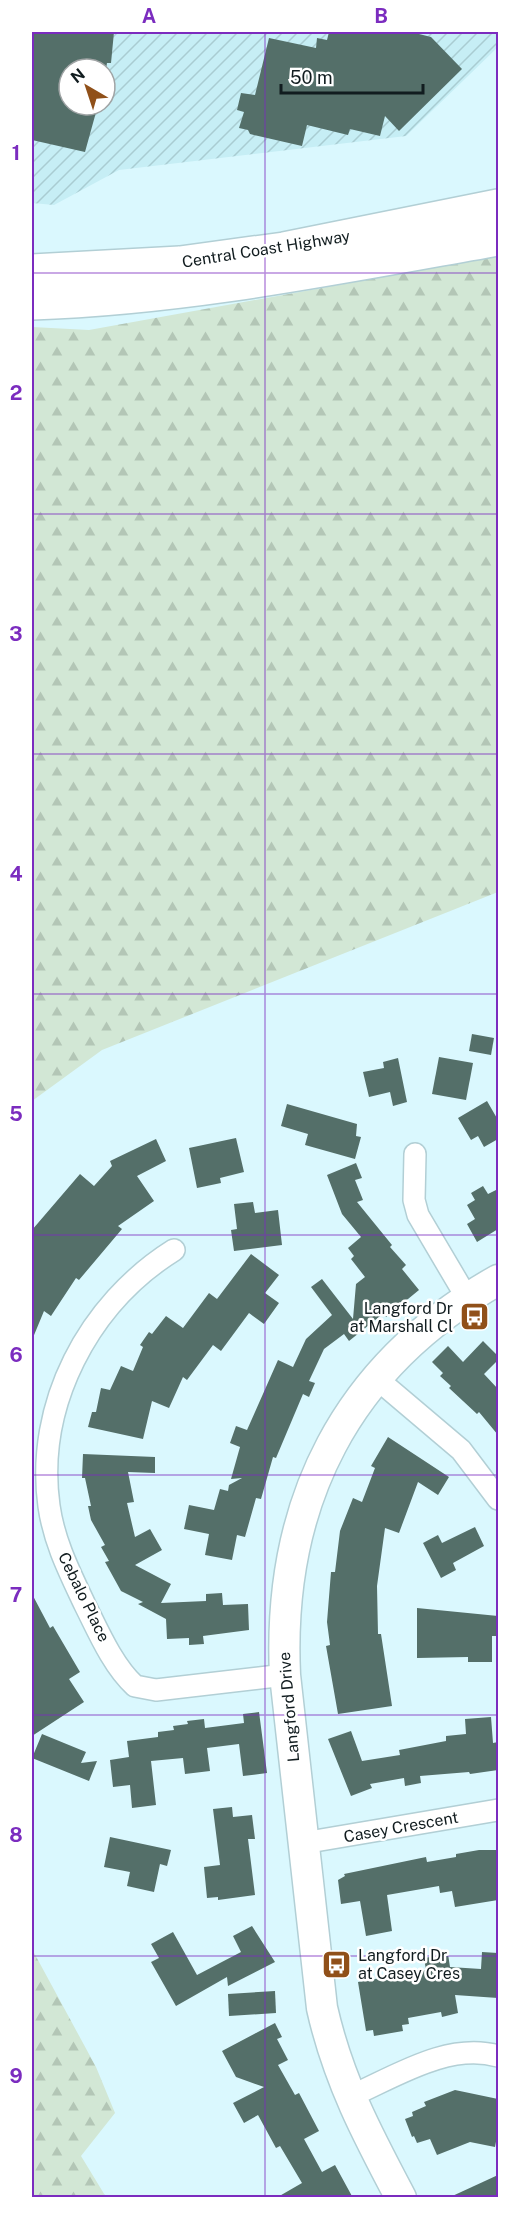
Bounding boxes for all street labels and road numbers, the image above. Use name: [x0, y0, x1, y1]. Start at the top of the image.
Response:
street label: Central Coast Highway: [181, 226, 352, 272]
street label: Cebalo Place: [54, 1549, 114, 1645]
street label: Langford Drive: [275, 1651, 303, 1763]
street label: Casey Crescent: [342, 1808, 460, 1846]

